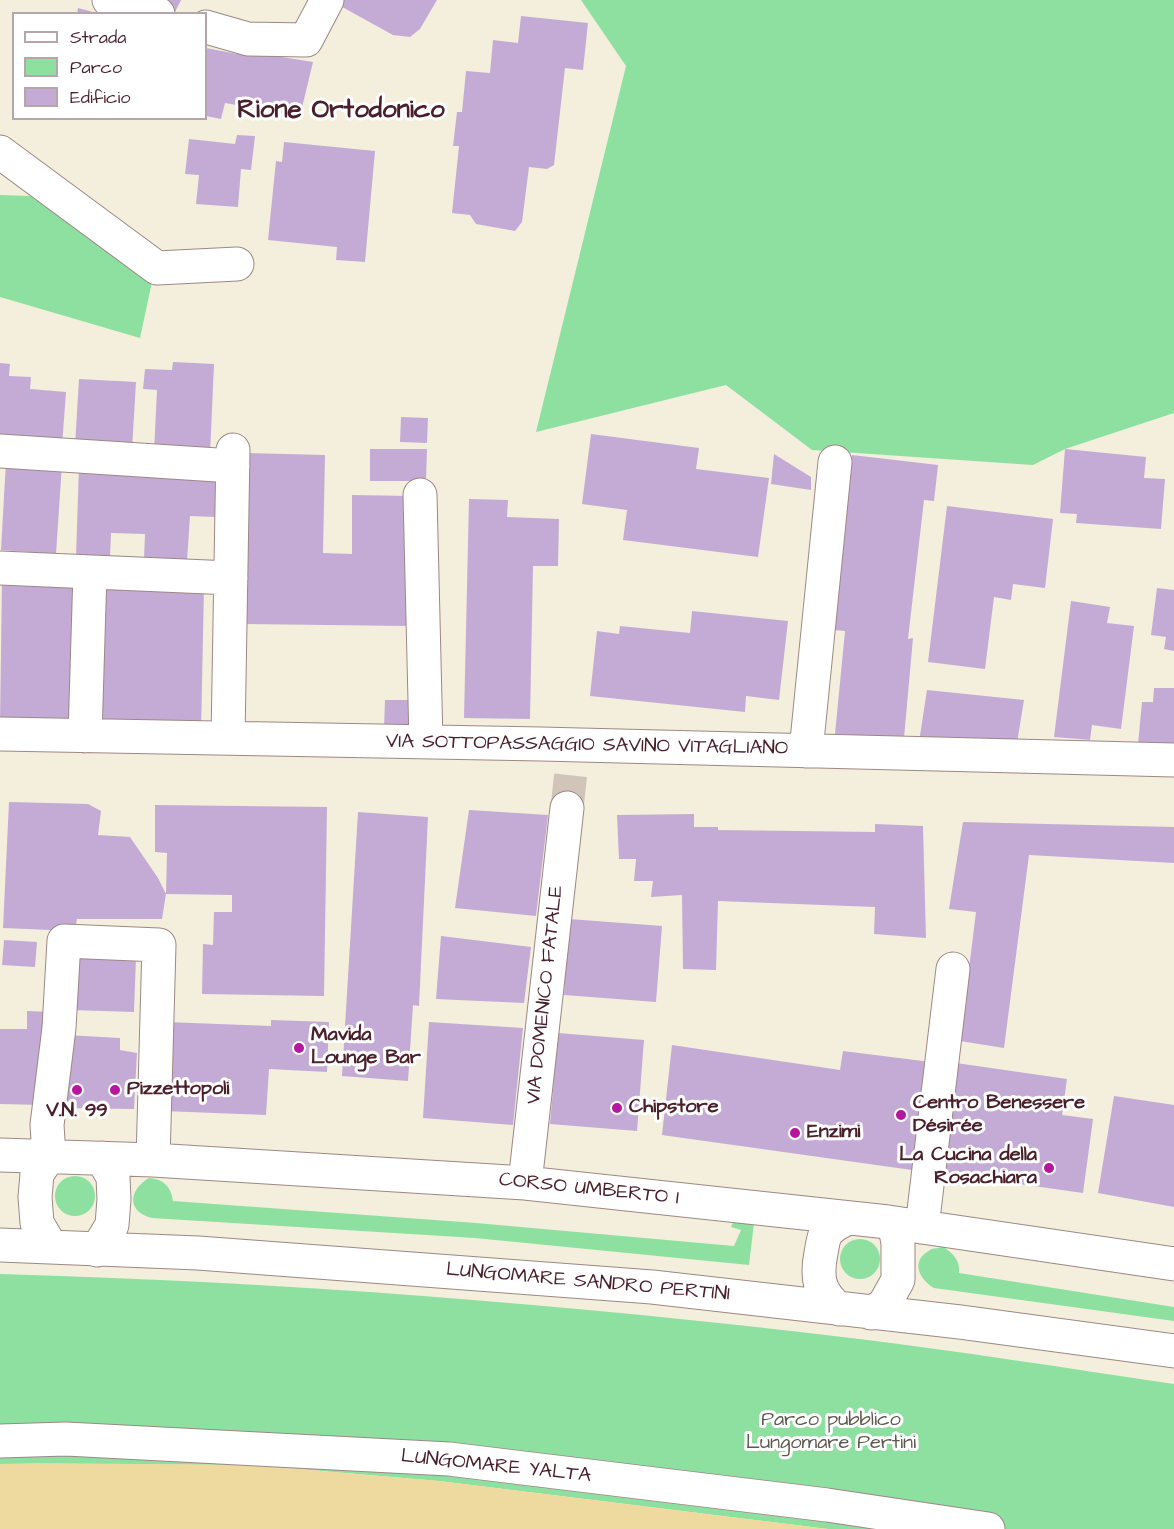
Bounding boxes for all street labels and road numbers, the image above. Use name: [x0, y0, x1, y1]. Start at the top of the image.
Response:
street label: VIA SOTTOPASSAGGIO SAVINO VITAGLIANO: [385, 730, 789, 762]
street label: VIA DOMENICO FATALE: [523, 884, 569, 1106]
street label: CORSO UMBERTO I: [498, 1169, 680, 1211]
street label: LUNGOMARE SANDRO PERTINI: [445, 1259, 731, 1307]
street label: LUNGOMARE YALTA: [400, 1445, 592, 1489]

